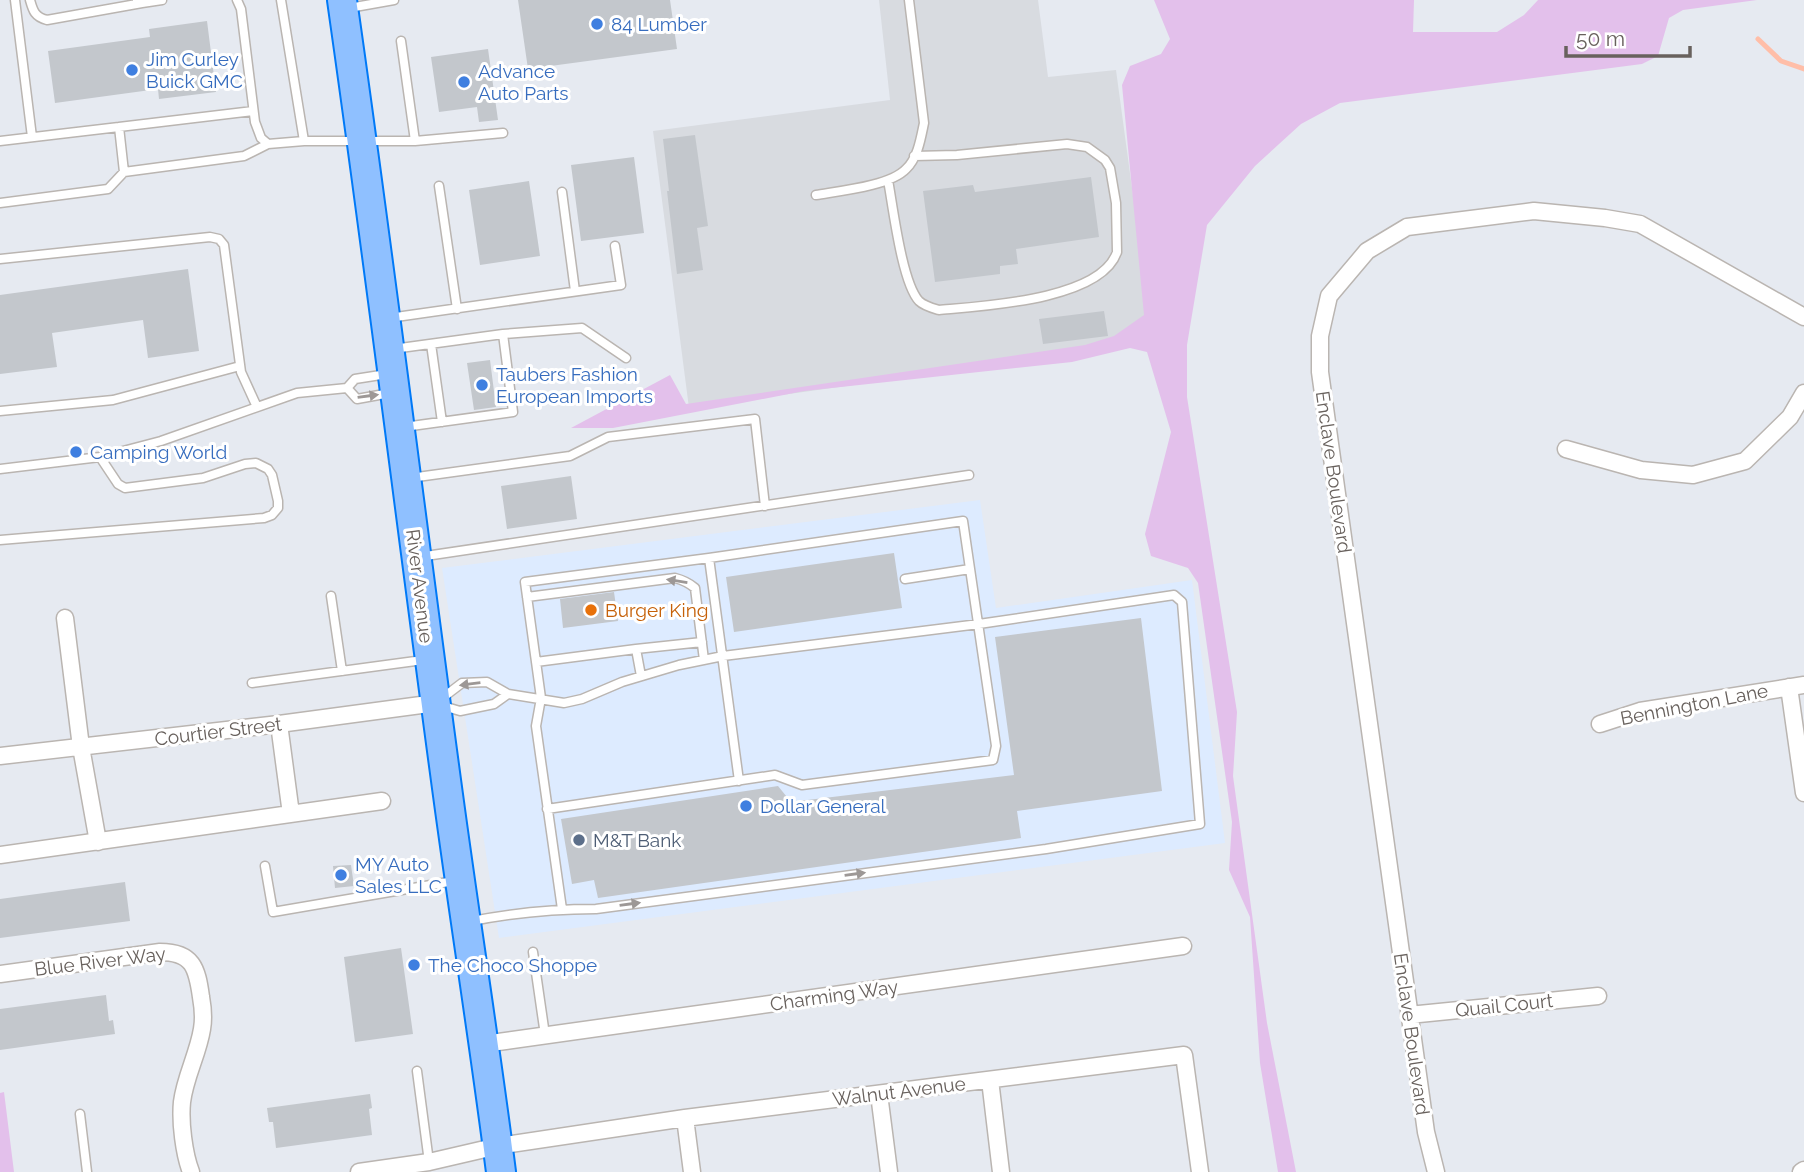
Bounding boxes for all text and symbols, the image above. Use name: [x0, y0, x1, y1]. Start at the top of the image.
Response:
place label: 84 Lumber: [611, 13, 707, 35]
scale bar: [1566, 14, 1690, 58]
marker: 84 Lumber: [589, 16, 605, 32]
text: 50 m: [1576, 26, 1625, 51]
place label: Jim Curley Buick GMC: [146, 48, 243, 92]
place label: Advance Auto Parts: [478, 60, 569, 104]
marker: Jim Curley Buick GMC: [124, 62, 140, 78]
marker: Advance Auto Parts: [456, 74, 472, 90]
place label: Taubers Fashion European Imports: [496, 363, 653, 407]
marker: Taubers Fashion European Imports: [474, 377, 490, 393]
street label: Enclave Boulevard: [1312, 389, 1356, 555]
one-way arrow: [357, 391, 379, 402]
place label: Camping World: [90, 441, 227, 463]
marker: Camping World: [68, 444, 84, 460]
street label: River Avenue: [402, 528, 438, 644]
one-way arrow: [666, 575, 688, 586]
place label: Burger King: [605, 599, 709, 621]
marker: Burger King: [583, 602, 599, 618]
one-way arrow: [459, 678, 481, 689]
street label: Bennington Lane: [1618, 679, 1770, 729]
street label: Courtier Street: [153, 712, 283, 750]
place label: Dollar General: [760, 795, 887, 817]
marker: Dollar General: [738, 798, 754, 814]
place label: M&T Bank: [593, 829, 681, 851]
marker: M&T Bank: [571, 832, 587, 848]
place label: MY Auto Sales LLC: [355, 853, 442, 897]
marker: MY Auto Sales LLC: [333, 867, 349, 883]
one-way arrow: [845, 869, 867, 880]
one-way arrow: [619, 899, 641, 910]
street label: Blue River Way: [33, 942, 167, 980]
street label: Enclave Boulevard: [1390, 951, 1434, 1117]
place label: The Choco Shoppe: [428, 954, 597, 976]
marker: The Choco Shoppe: [406, 957, 422, 973]
street label: Charming Way: [769, 975, 899, 1015]
street label: Quail Court: [1454, 989, 1555, 1021]
street label: Walnut Avenue: [831, 1072, 967, 1110]

